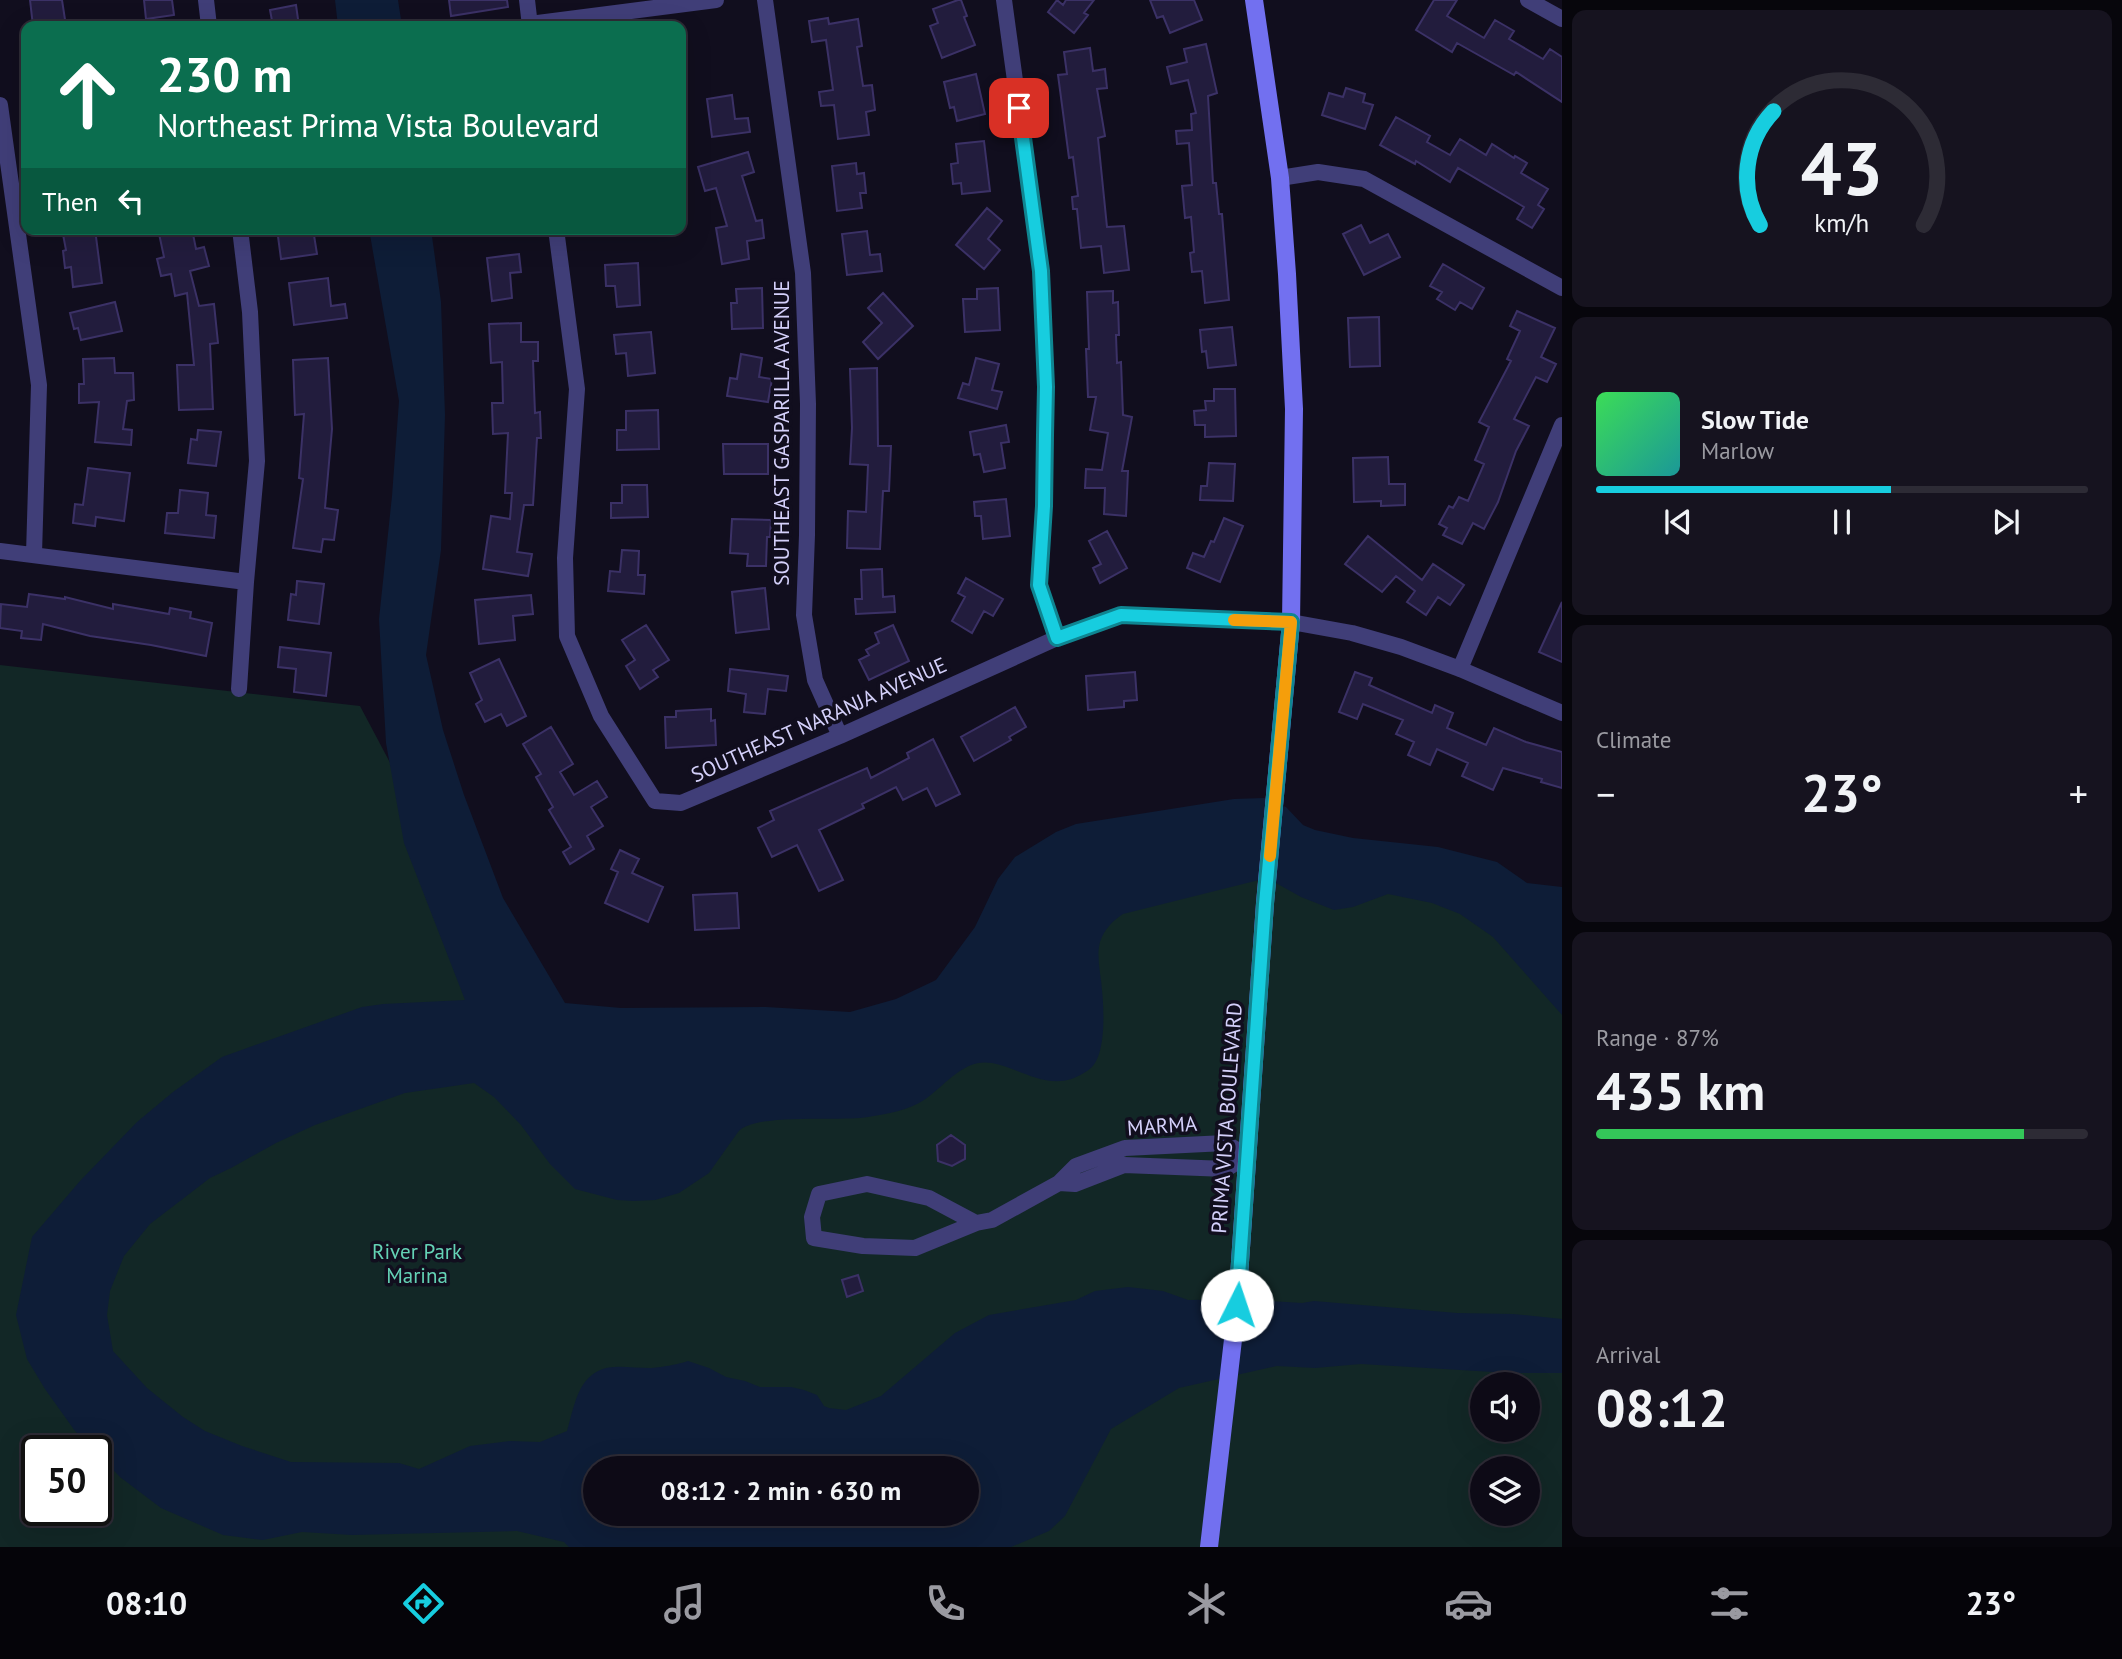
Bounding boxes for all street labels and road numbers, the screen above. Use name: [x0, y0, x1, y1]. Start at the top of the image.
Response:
street label: SOUTHEAST GASPARILLA AVENUE: [768, 280, 795, 586]
street label: SOUTHEAST NARANJA AVENUE: [687, 651, 951, 788]
street label: PRIMA VISTA BOULEVARD: [1205, 1001, 1248, 1235]
street label: MARMA: [1126, 1110, 1199, 1141]

